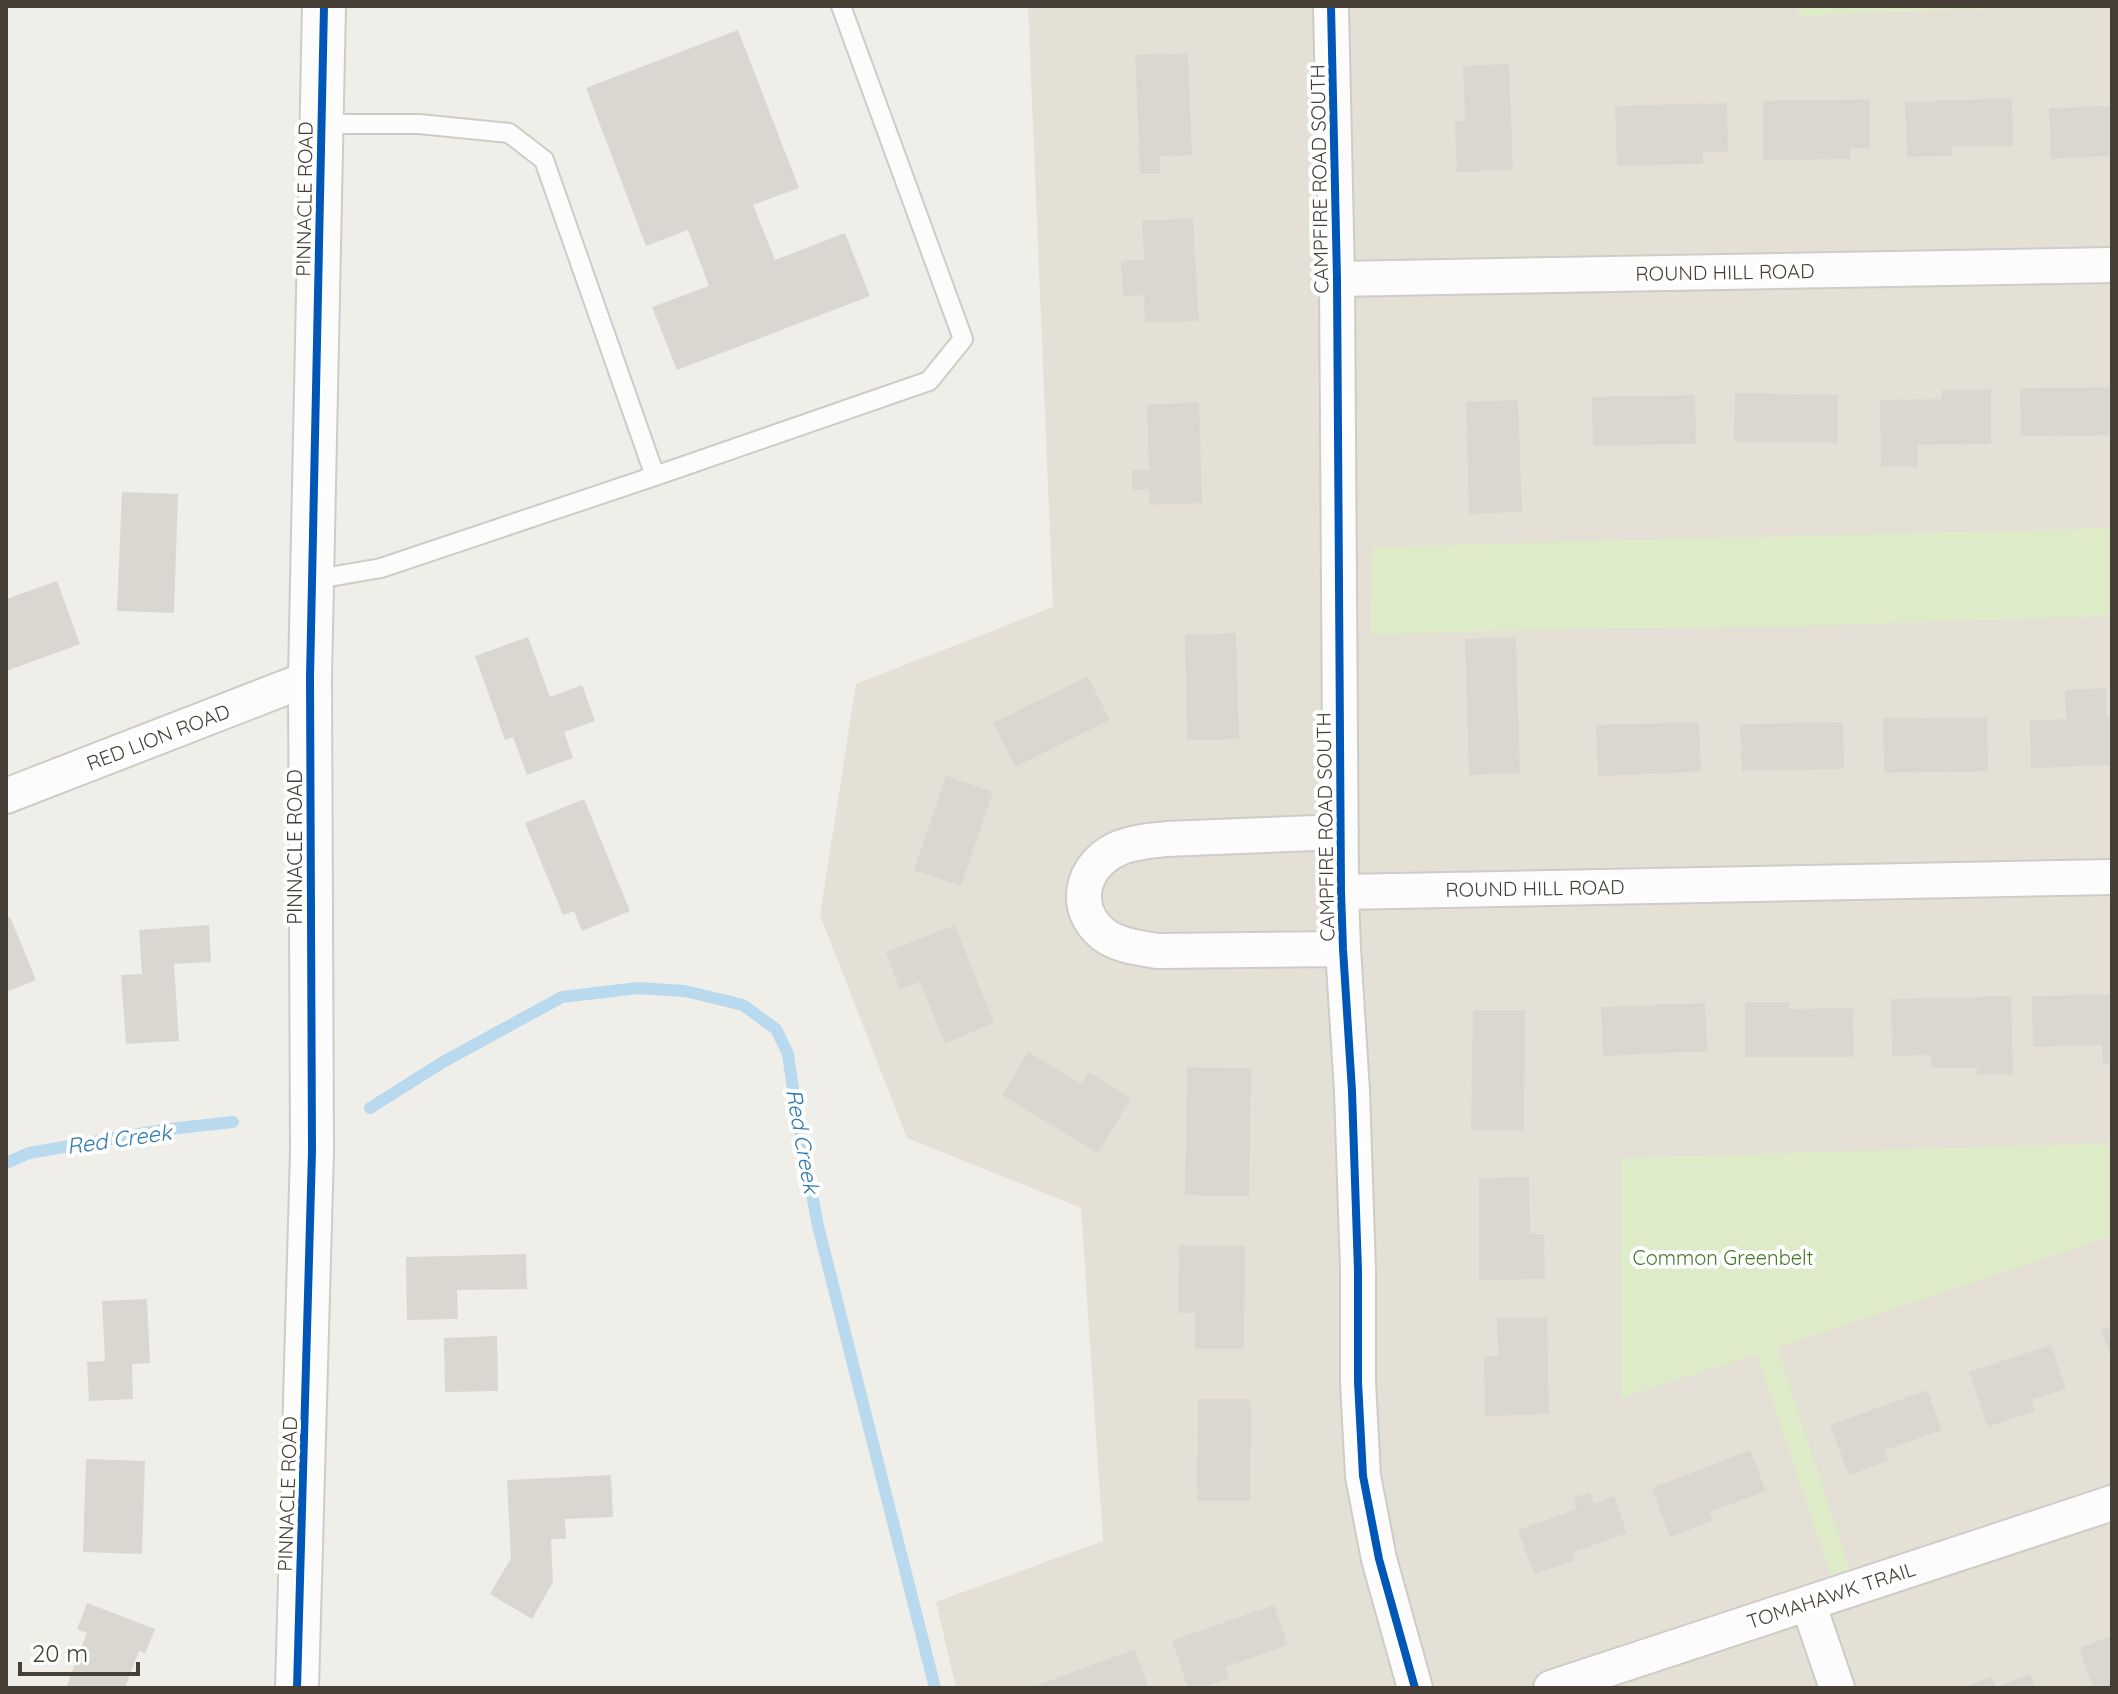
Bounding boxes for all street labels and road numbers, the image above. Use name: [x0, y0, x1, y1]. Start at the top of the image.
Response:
street label: CAMPFIRE ROAD SOUTH: [1304, 64, 1334, 294]
street label: PINNACLE ROAD: [290, 121, 318, 277]
street label: ROUND HILL ROAD: [1635, 258, 1815, 286]
street label: RED LION ROAD: [83, 698, 233, 776]
street label: CAMPFIRE ROAD SOUTH: [1310, 712, 1340, 942]
street label: PINNACLE ROAD: [282, 769, 307, 925]
street label: ROUND HILL ROAD: [1445, 874, 1625, 902]
street label: PINNACLE ROAD: [272, 1416, 302, 1572]
street label: TOMAHAWK TRAIL: [1744, 1556, 1919, 1634]

